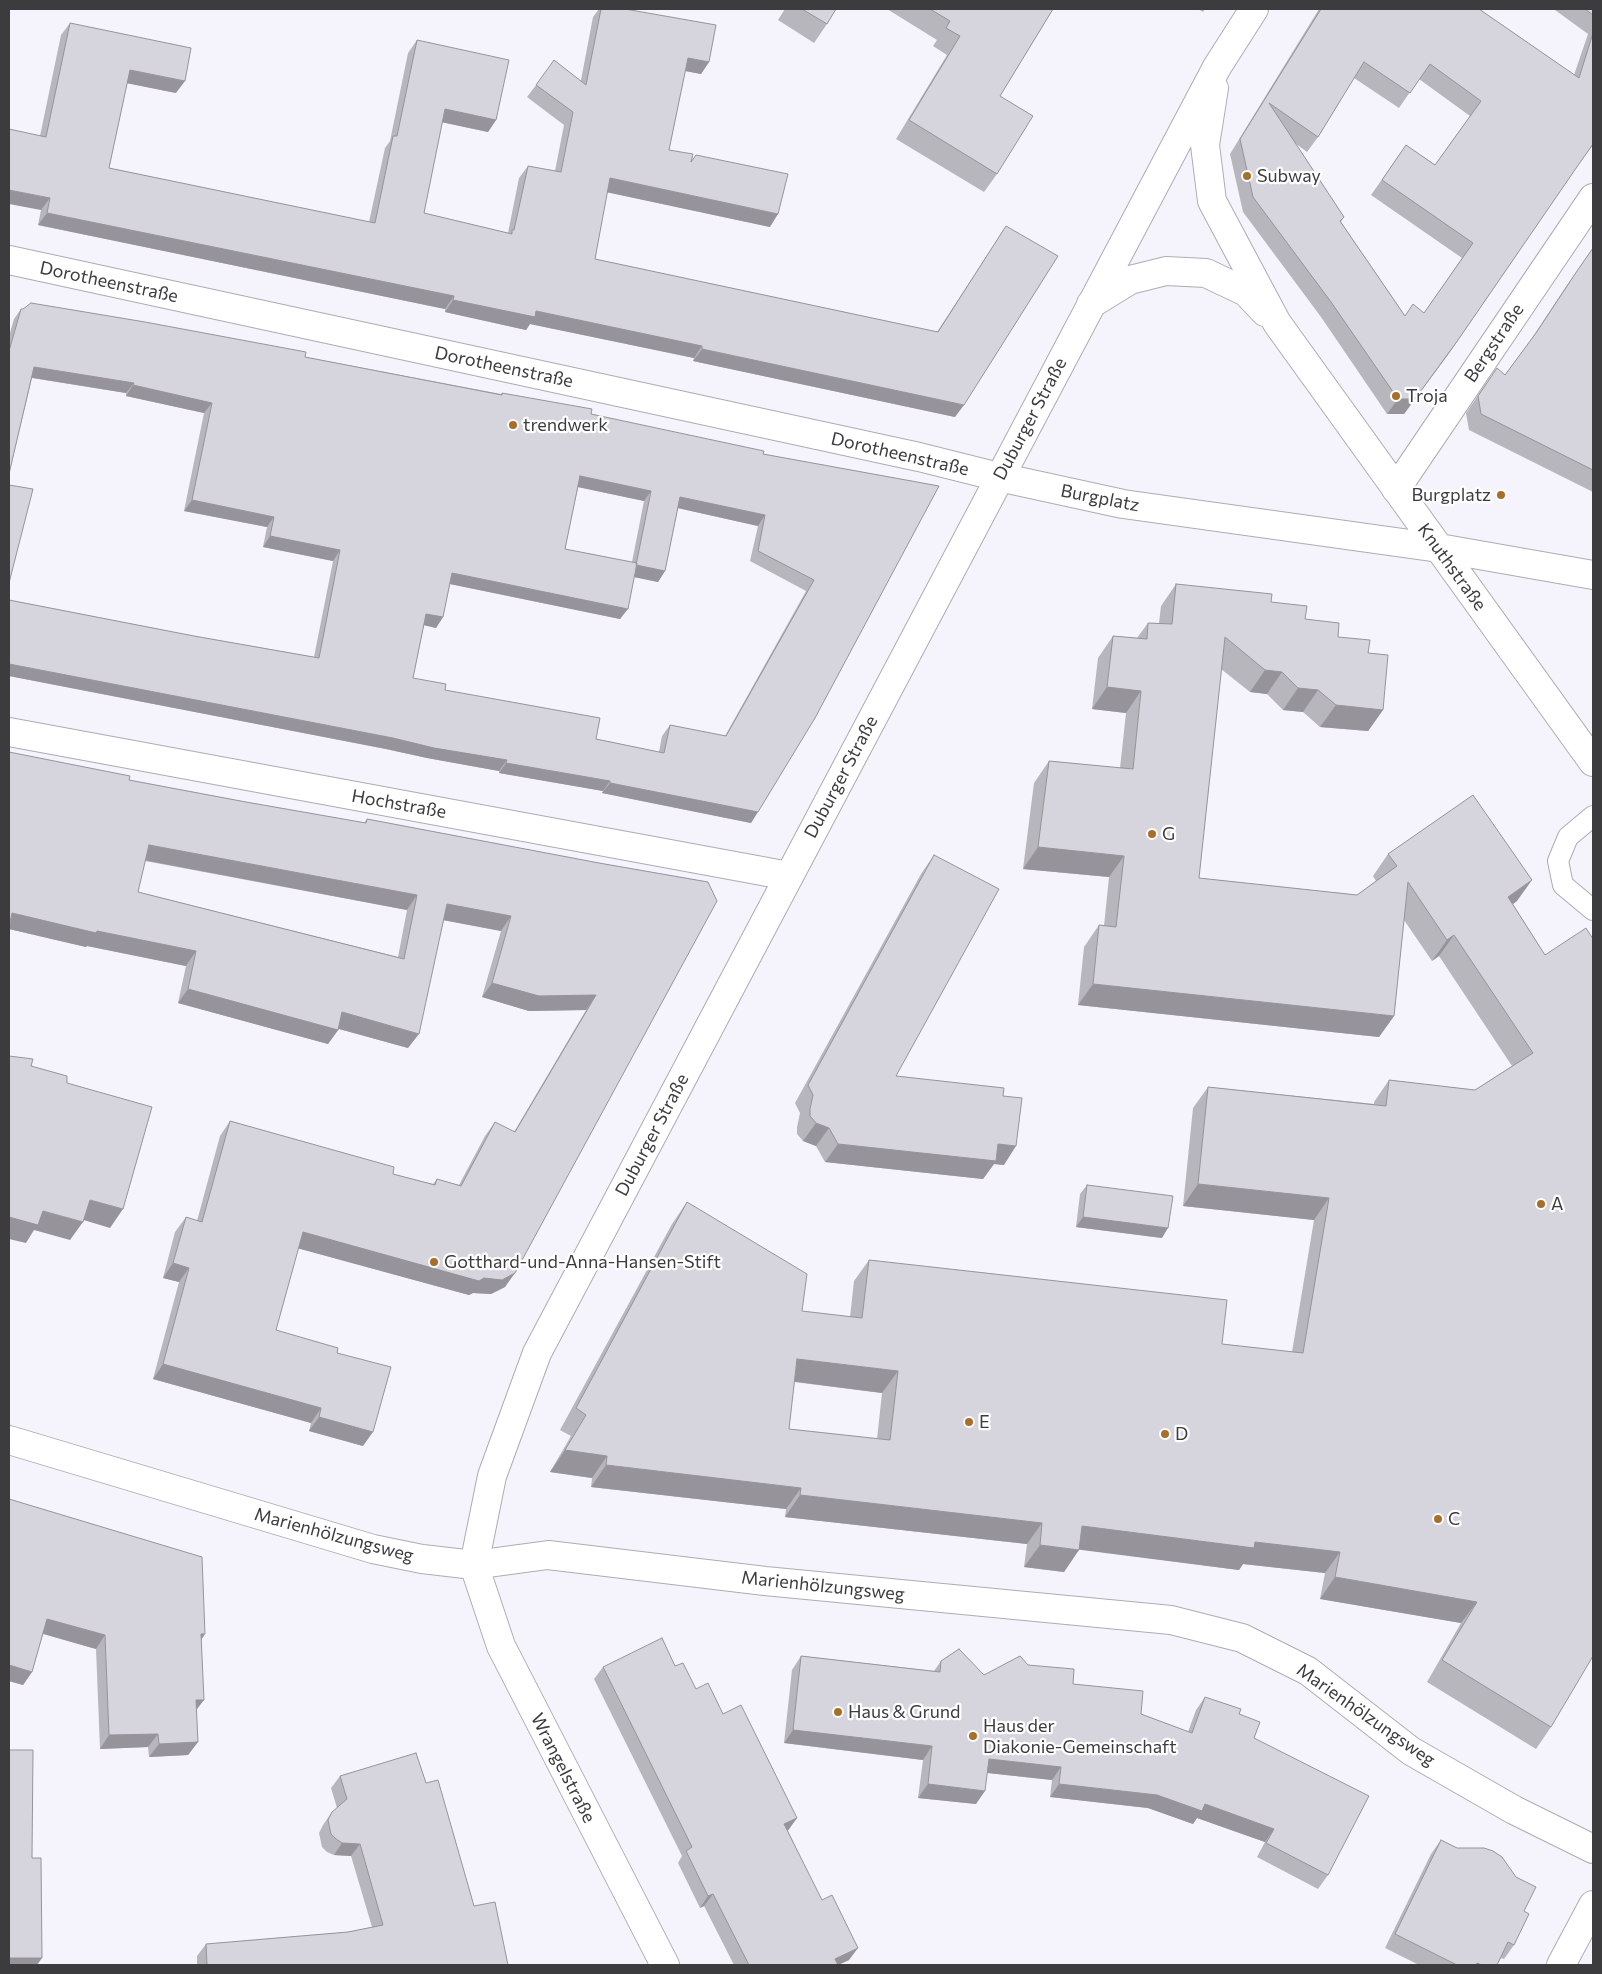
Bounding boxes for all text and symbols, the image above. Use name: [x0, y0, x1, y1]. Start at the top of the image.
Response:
place label: Subway: [1257, 165, 1321, 187]
marker: Subway: [1241, 170, 1253, 182]
street label: Dorotheenstraße: [38, 257, 180, 307]
street label: Bergstraße: [1460, 299, 1528, 387]
street label: Dorotheenstraße: [433, 342, 575, 392]
street label: Duburger Straße: [989, 354, 1071, 484]
place label: Troja: [1406, 385, 1448, 407]
marker: Troja: [1390, 390, 1402, 402]
place label: trendwerk: [523, 414, 608, 436]
marker: trendwerk: [507, 419, 519, 431]
street label: Dorotheenstraße: [829, 428, 971, 480]
street label: Burgplatz: [1059, 480, 1141, 516]
place label: Burgplatz: [1411, 484, 1491, 506]
marker: Burgplatz: [1495, 489, 1507, 501]
street label: Knuthstraße: [1413, 519, 1491, 615]
street label: Duburger Straße: [800, 712, 882, 842]
street label: Hochstraße: [350, 785, 448, 823]
place label: G: [1162, 823, 1175, 845]
marker: G: [1146, 828, 1158, 840]
street label: Duburger Straße: [611, 1070, 693, 1200]
place label: A: [1551, 1193, 1563, 1215]
marker: A: [1535, 1198, 1547, 1210]
place label: Gotthard-und-Anna-Hansen-Stift: [444, 1251, 721, 1273]
marker: Gotthard-und-Anna-Hansen-Stift: [428, 1256, 440, 1268]
place label: E: [979, 1411, 990, 1433]
marker: E: [963, 1416, 975, 1428]
place label: D: [1175, 1423, 1188, 1445]
marker: D: [1159, 1428, 1171, 1440]
street label: Marienhölzungsweg: [252, 1503, 416, 1567]
place label: C: [1448, 1508, 1460, 1530]
marker: C: [1432, 1513, 1444, 1525]
street label: Marienhölzungsweg: [740, 1567, 906, 1605]
street label: Marienhölzungsweg: [1293, 1659, 1439, 1771]
place label: Haus & Grund: [848, 1701, 960, 1723]
marker: Haus & Grund: [832, 1706, 844, 1718]
street label: Wrangelstraße: [526, 1710, 600, 1826]
place label: Haus der Diakonie-Gemeinschaft: [983, 1715, 1177, 1758]
marker: Haus der Diakonie-Gemeinschaft: [967, 1730, 979, 1742]

